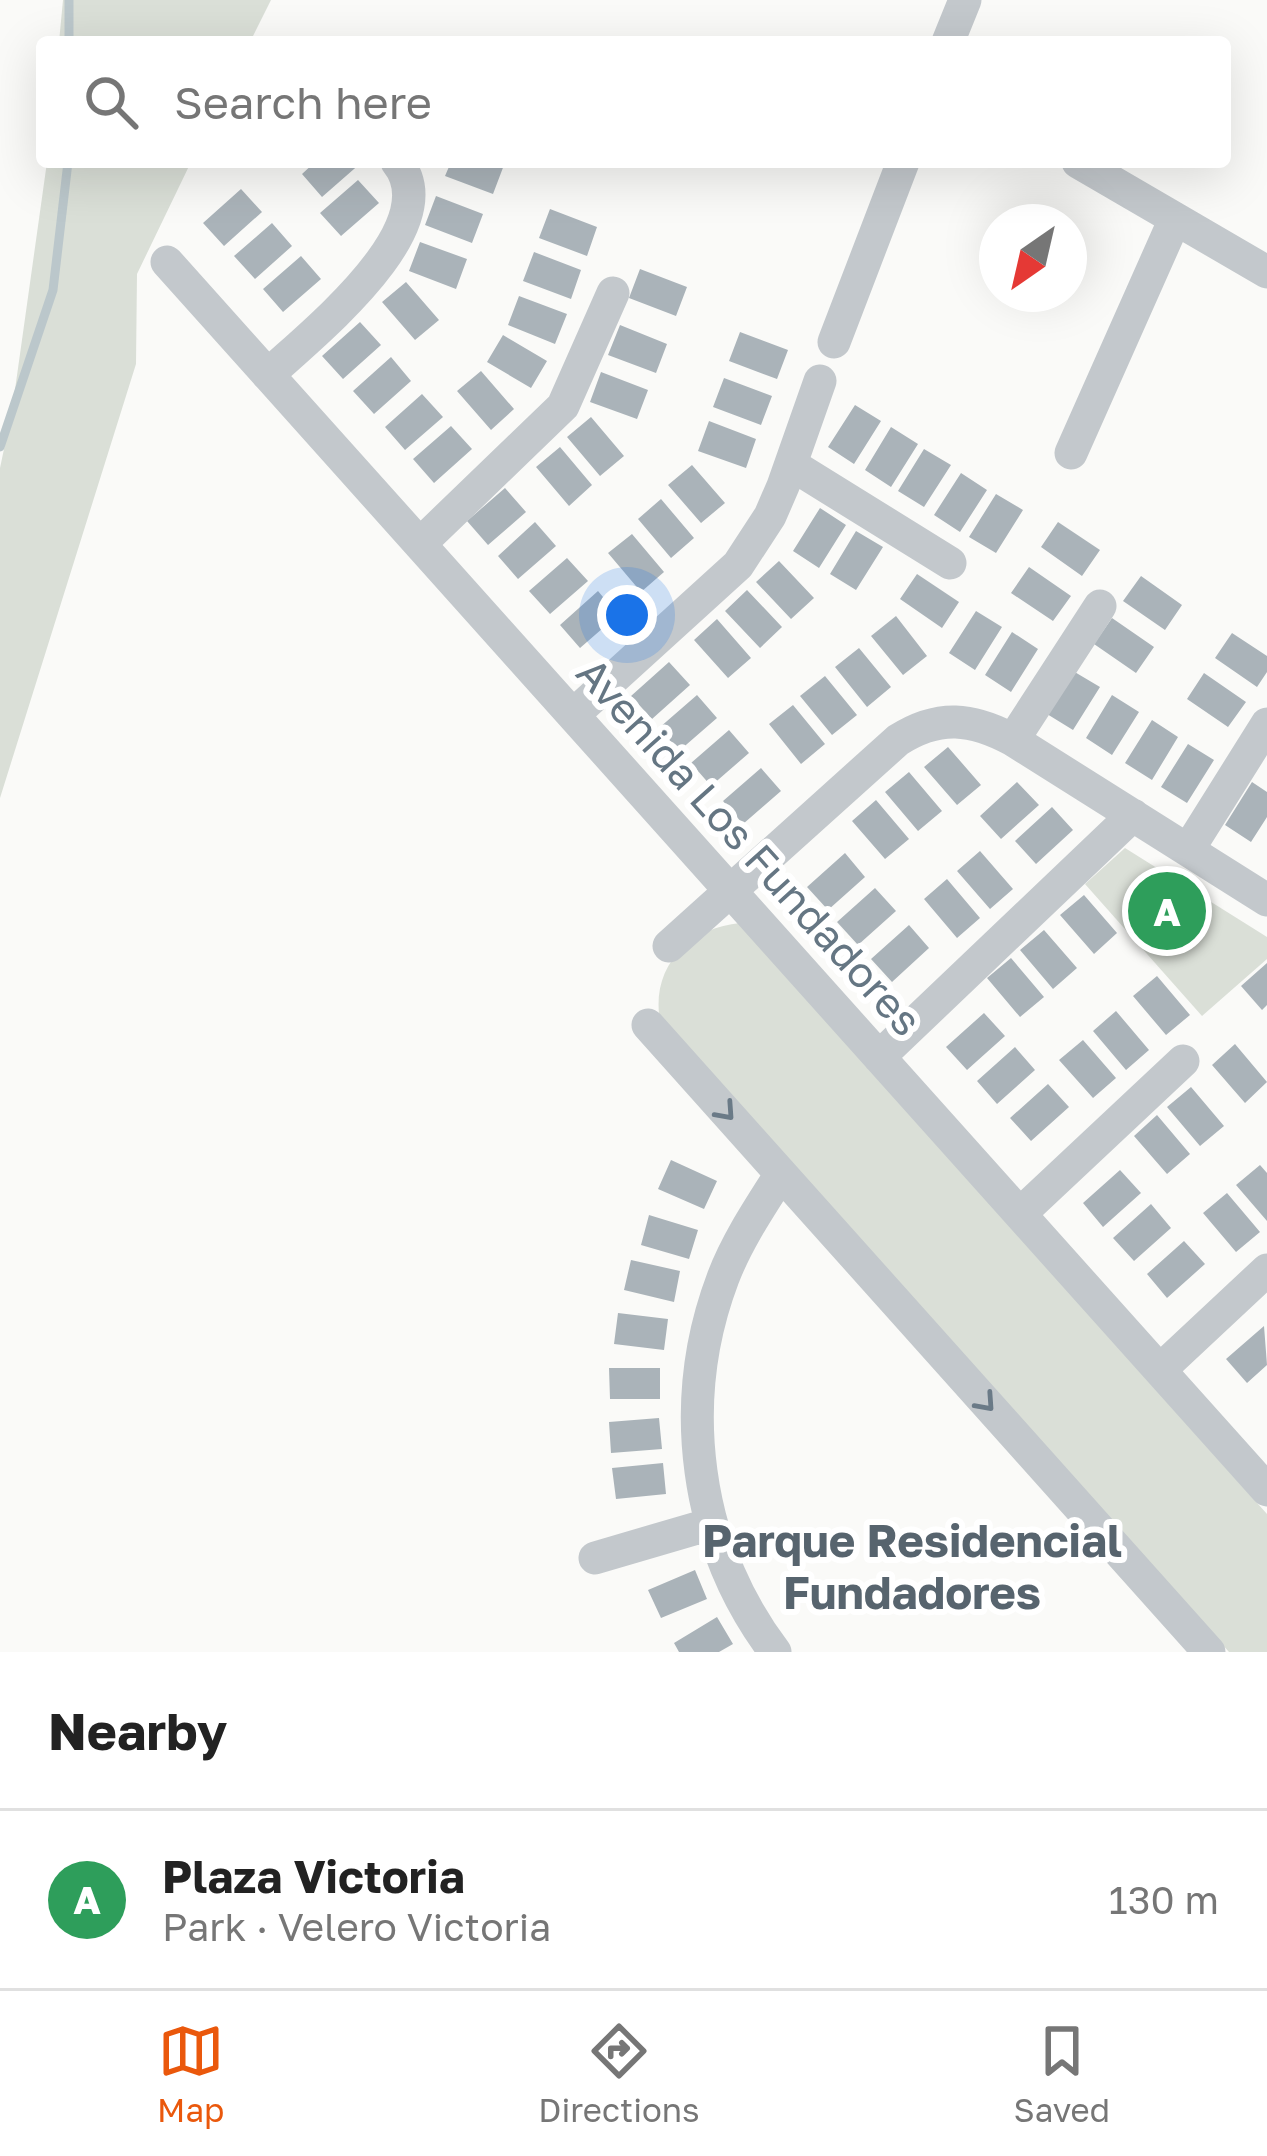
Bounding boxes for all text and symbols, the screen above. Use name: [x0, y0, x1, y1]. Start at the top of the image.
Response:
search box: [36, 36, 1231, 168]
icon: search: [78, 69, 144, 135]
text: Search here: [174, 75, 432, 129]
north arrow: [979, 204, 1087, 312]
your location: [597, 585, 657, 645]
street label: Avenida Los Fundadores: [567, 647, 933, 1045]
pin: A: [1128, 866, 1206, 956]
one-way arrow: [712, 1098, 733, 1120]
one-way arrow: [972, 1389, 993, 1410]
district label: Parque Residencial Fundadores: [702, 1513, 1122, 1619]
text: Nearby: [48, 1700, 227, 1761]
text: Plaza Victoria: [162, 1849, 465, 1903]
text: A: [73, 1876, 101, 1923]
text: 130 m: [1109, 1876, 1219, 1923]
text: Park · Velero Victoria: [162, 1903, 551, 1950]
tab: Map: [157, 2018, 224, 2129]
tab: Directions: [538, 2018, 700, 2129]
tab: Saved: [1014, 2018, 1110, 2129]

